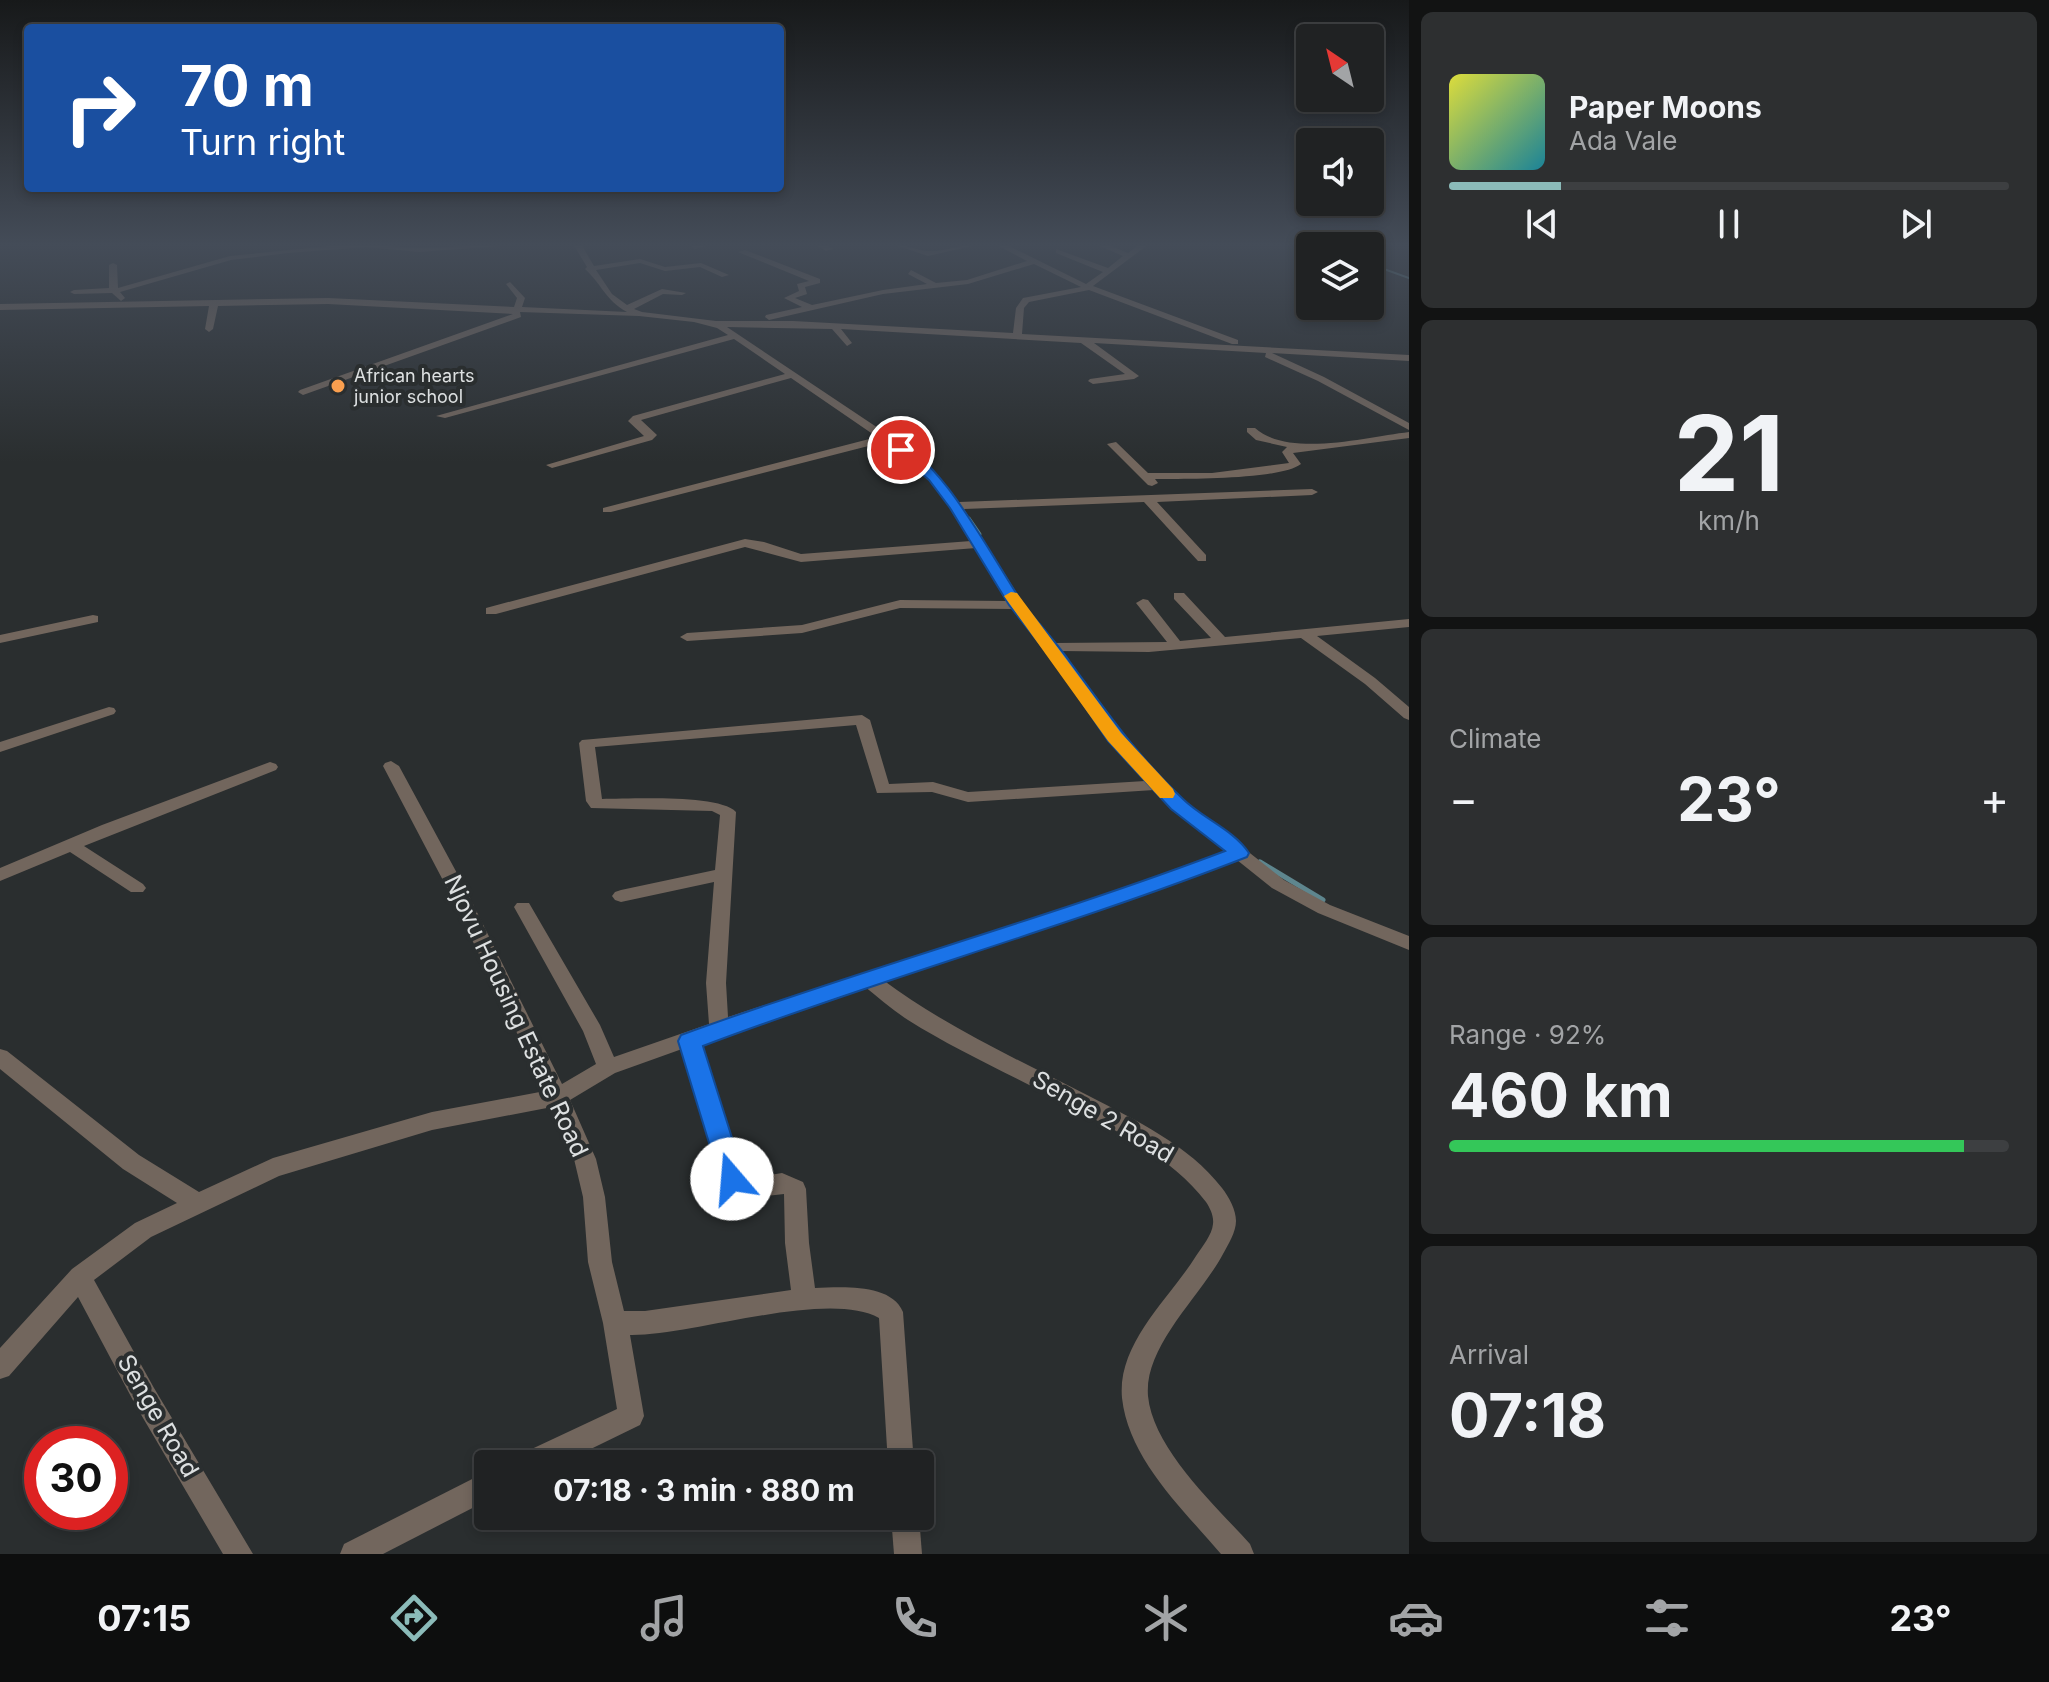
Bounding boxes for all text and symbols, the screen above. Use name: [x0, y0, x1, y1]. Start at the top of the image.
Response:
north arrow: [1296, 24, 1384, 112]
map controls: [1296, 24, 1384, 320]
text: 70 m: [180, 52, 314, 120]
icon: right: [48, 56, 152, 160]
text: Paper Moons: [1569, 89, 1762, 125]
text: Turn right: [180, 120, 345, 164]
text: Ada Vale: [1569, 125, 1677, 156]
button: sound: [1296, 128, 1384, 216]
icon: previous: [1520, 202, 1564, 246]
icon: pause: [1707, 202, 1751, 246]
icon: next: [1894, 202, 1938, 246]
button: layers: [1296, 232, 1384, 320]
place label: African hearts junior school: [353, 365, 474, 407]
marker: African hearts junior school: [329, 377, 347, 395]
text: 21: [1674, 390, 1784, 516]
pin: [867, 416, 935, 484]
icon: arrive: [879, 428, 923, 472]
text: km/h: [1698, 505, 1760, 536]
text: Climate: [1449, 723, 1541, 754]
text: 23°: [1677, 763, 1781, 835]
text: −: [1449, 772, 1478, 826]
text: +: [1980, 772, 2009, 826]
street label: Njovu Housing Estate Road: [438, 870, 595, 1161]
text: Range · 92%: [1449, 1019, 1606, 1050]
text: 460 km: [1449, 1059, 1673, 1131]
street label: Senge 2 Road: [1027, 1064, 1179, 1169]
position arrow: [690, 1137, 774, 1221]
text: Arrival: [1449, 1339, 1529, 1370]
street label: Senge Road: [112, 1349, 205, 1482]
text: 07:18: [1449, 1379, 1606, 1451]
speed limit sign: 30: [24, 1426, 128, 1530]
text: 07:18 · 3 min · 880 m: [553, 1472, 855, 1508]
icon: directions: [386, 1590, 442, 1646]
icon: music: [636, 1590, 692, 1646]
icon: phone: [887, 1590, 943, 1646]
icon: climate: [1138, 1590, 1194, 1646]
icon: car: [1388, 1590, 1444, 1646]
icon: filters: [1639, 1590, 1695, 1646]
text: 07:15: [97, 1596, 191, 1640]
text: 23°: [1889, 1596, 1952, 1640]

